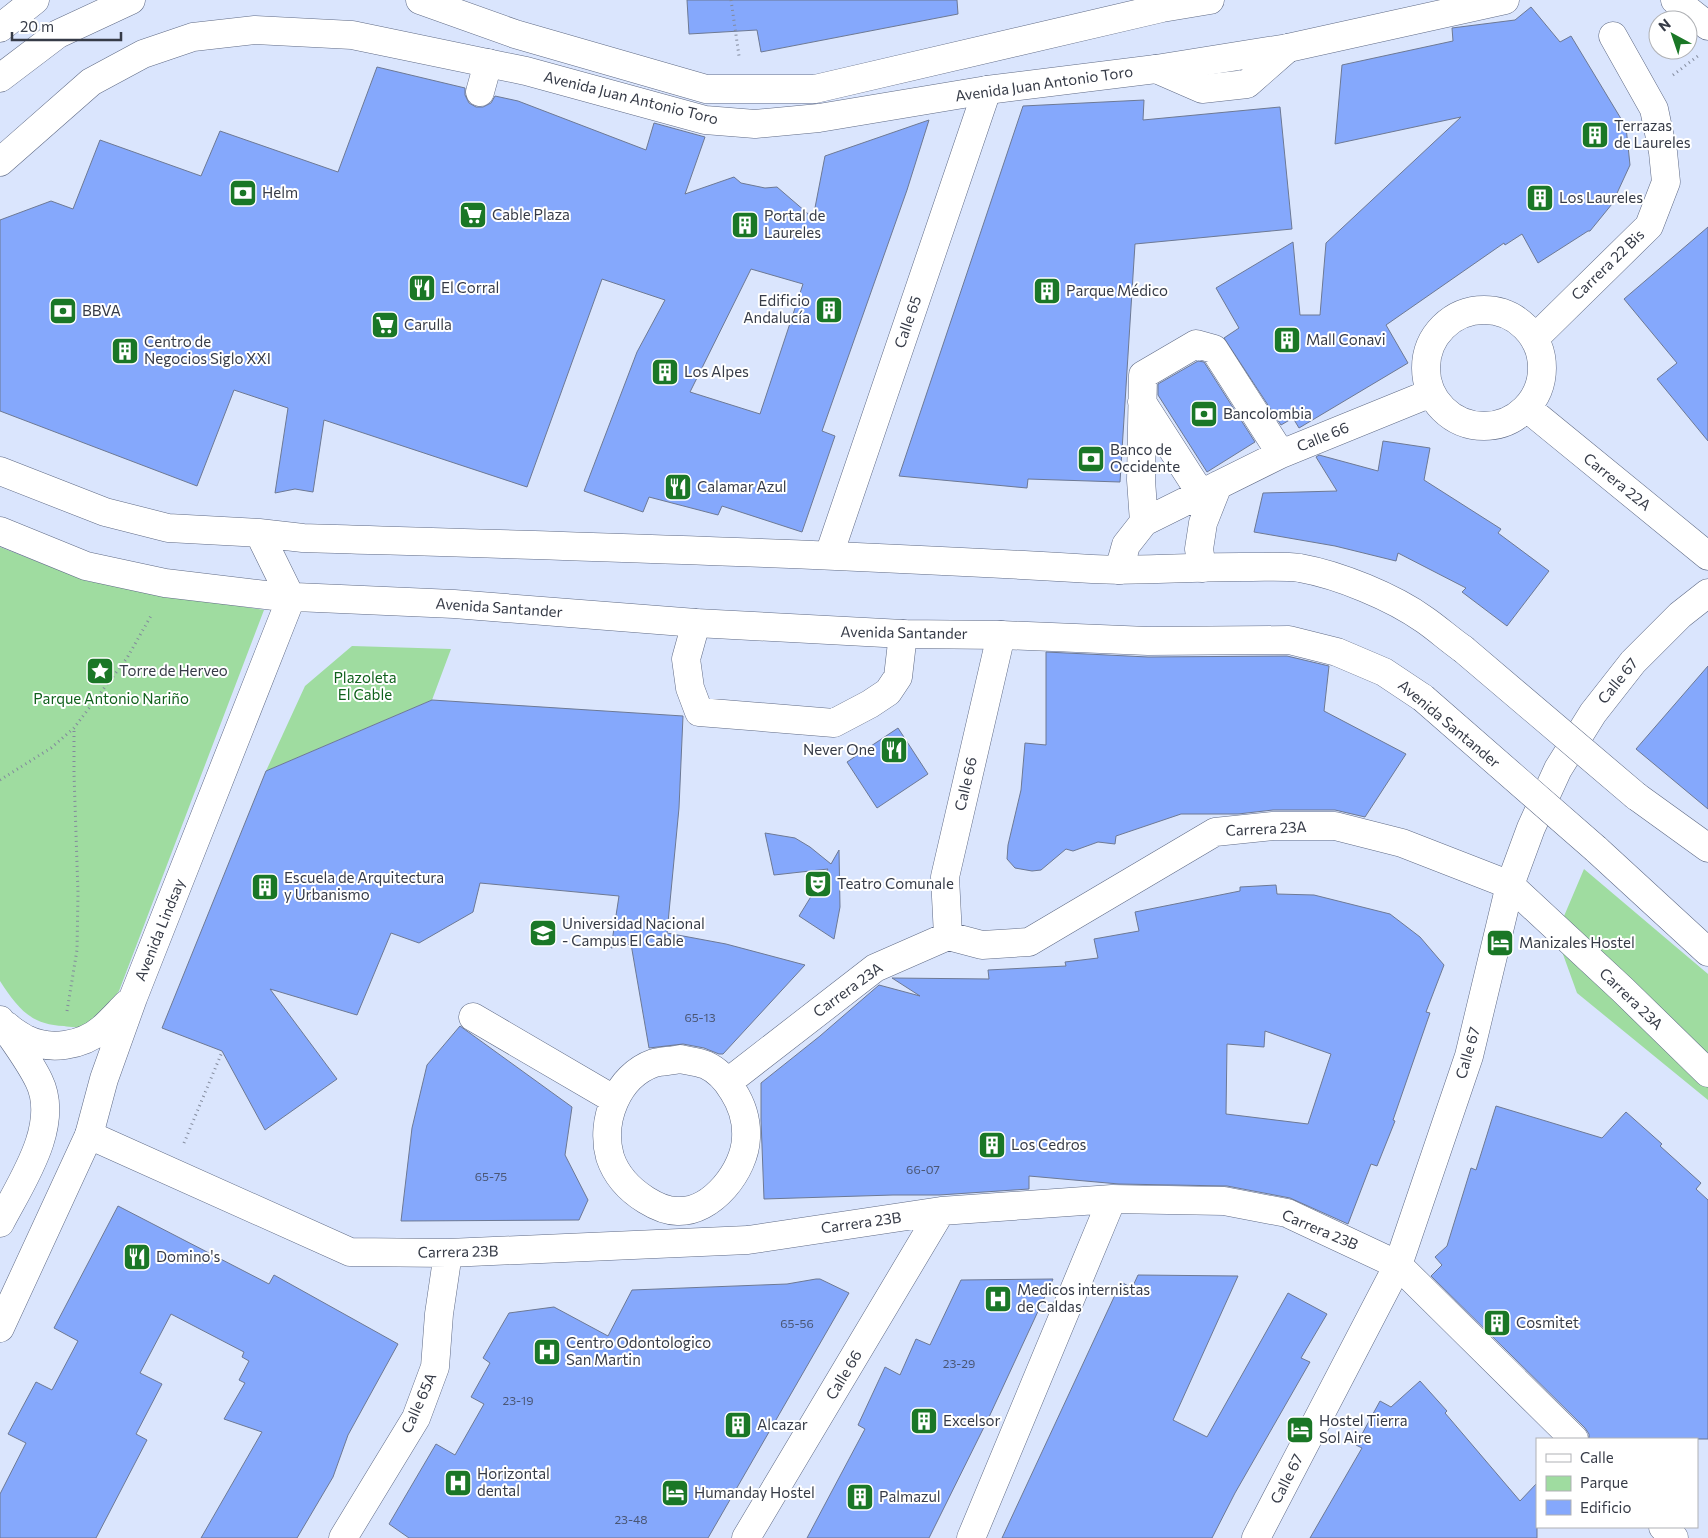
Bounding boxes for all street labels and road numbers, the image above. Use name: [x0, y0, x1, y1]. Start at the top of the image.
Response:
street label: Avenida Juan Antonio Toro: [954, 62, 1134, 104]
street label: Avenida Juan Antonio Toro: [542, 67, 720, 127]
street label: Carrera 22 Bis: [1567, 225, 1648, 303]
street label: Calle 65: [890, 293, 924, 350]
street label: Calle 66: [1294, 417, 1351, 455]
street label: Carrera 22A: [1580, 449, 1655, 514]
street label: Avenida Santander: [435, 594, 563, 620]
street label: Avenida Santander: [840, 622, 968, 642]
street label: Calle 67: [1593, 654, 1641, 707]
street label: Avenida Santander: [1395, 675, 1504, 771]
street label: Calle 66: [950, 755, 980, 812]
street label: Carrera 23A: [1225, 817, 1307, 839]
street label: Avenida Lindsay: [130, 876, 188, 983]
street label: Carrera 23A: [809, 958, 886, 1020]
street label: Carrera 23A: [1596, 964, 1667, 1033]
street label: Calle 67: [1451, 1024, 1483, 1081]
street label: Carrera 23B: [1280, 1205, 1361, 1253]
street label: Carrera 23B: [820, 1207, 902, 1237]
street label: Carrera 23B: [417, 1241, 499, 1261]
street label: Calle 66: [821, 1346, 865, 1403]
street label: Calle 65A: [397, 1370, 439, 1436]
street label: Calle 67: [1266, 1451, 1306, 1506]

